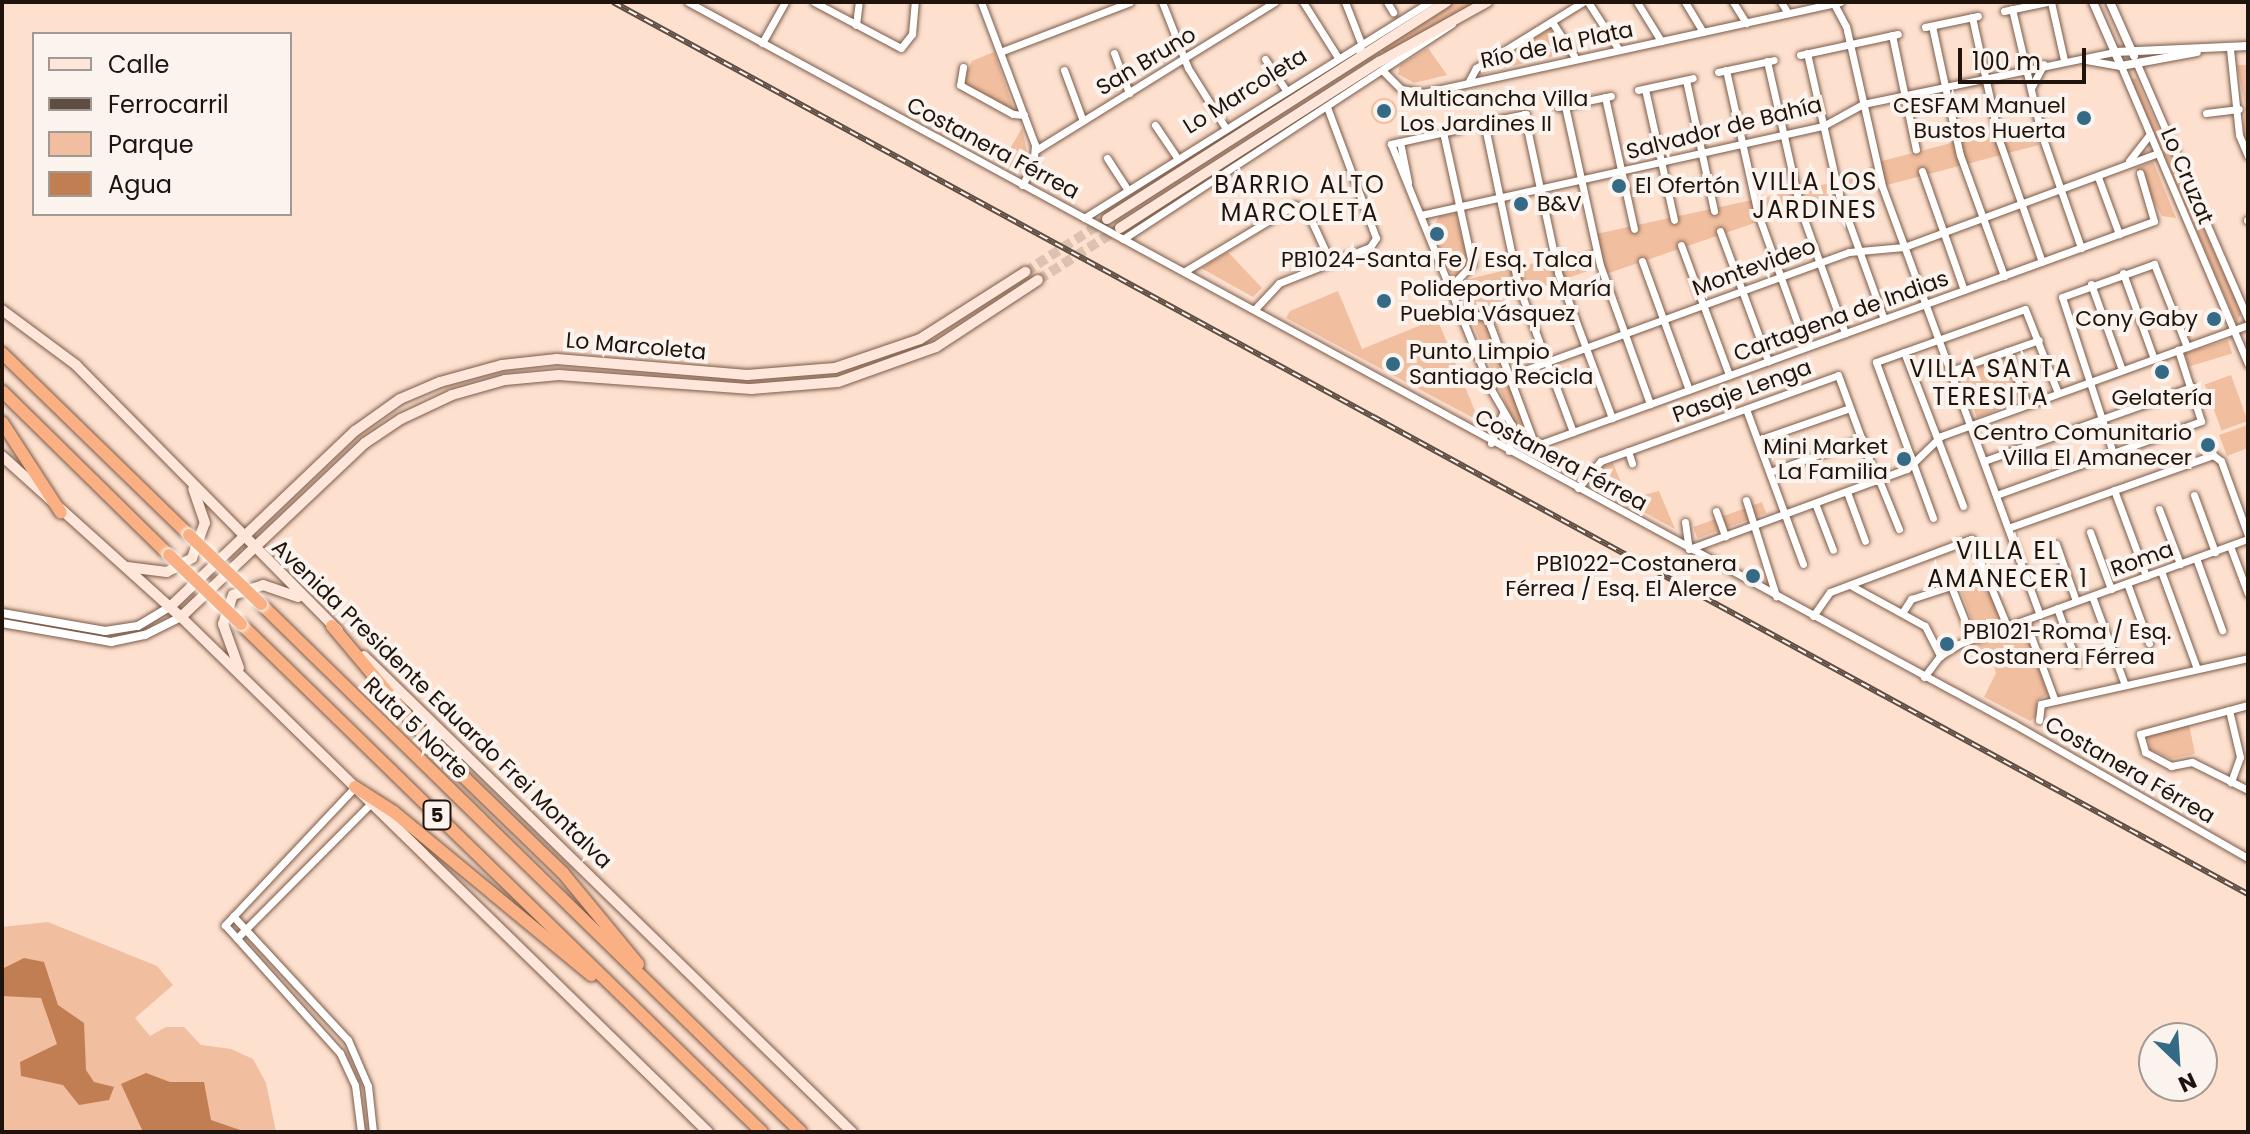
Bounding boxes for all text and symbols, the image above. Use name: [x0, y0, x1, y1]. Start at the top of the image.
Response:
street label: Río de la Plata: [1478, 16, 1636, 74]
street label: San Bruno: [1091, 21, 1201, 101]
legend: [32, 32, 292, 216]
scale bar: [1962, 32, 2090, 82]
street label: Lo Marcoleta: [1178, 42, 1312, 140]
text: 100 m: [1972, 45, 2041, 78]
text: Calle: [108, 48, 169, 81]
place label: Multicancha Villa Los Jardines II: [1400, 85, 1588, 136]
text: Ferrocarril: [108, 88, 229, 121]
street label: Costanera Férrea: [902, 91, 1084, 205]
street label: Salvador de Bahía: [1624, 91, 1824, 165]
place label: CESFAM Manuel Bustos Huerta: [1893, 92, 2066, 144]
marker: Multicancha Villa Los Jardines II: [1375, 102, 1393, 120]
marker: CESFAM Manuel Bustos Huerta: [2073, 107, 2095, 129]
street label: Lo Cruzat: [2155, 124, 2219, 228]
text: Parque: [108, 128, 194, 161]
text: Agua: [108, 168, 172, 201]
district label: VILLA LOS JARDINES: [1752, 168, 1878, 224]
district label: BARRIO ALTO MARCOLETA: [1214, 171, 1386, 227]
place label: El Ofertón: [1635, 173, 1740, 199]
marker: El Ofertón: [1610, 177, 1628, 195]
place label: B&V: [1537, 191, 1582, 217]
marker: B&V: [1512, 195, 1530, 213]
marker: PB1024-Santa Fe / Esq. Talca: [1428, 225, 1446, 243]
street label: Montevideo: [1689, 233, 1819, 301]
place label: PB1024-Santa Fe / Esq. Talca: [1281, 247, 1593, 273]
street label: Cartagena de Indias: [1730, 265, 1952, 367]
place label: Polideportivo María Puebla Vásquez: [1400, 275, 1611, 326]
marker: Polideportivo María Puebla Vásquez: [1375, 292, 1393, 310]
place label: Cony Gaby: [2075, 306, 2198, 332]
marker: Cony Gaby: [2205, 310, 2223, 328]
street label: Lo Marcoleta: [565, 327, 707, 365]
place label: Punto Limpio Santiago Recicla: [1409, 338, 1593, 390]
street label: Pasaje Lenga: [1669, 354, 1815, 428]
marker: Punto Limpio Santiago Recicla: [1384, 355, 1402, 373]
district label: VILLA SANTA TERESITA: [1909, 355, 2073, 411]
marker: Gelatería: [2153, 363, 2171, 381]
place label: Gelatería: [2111, 385, 2213, 411]
street label: Costanera Férrea: [1470, 403, 1652, 517]
place label: Centro Comunitario Villa El Amanecer: [1973, 419, 2192, 470]
place label: Mini Market La Familia: [1763, 433, 1888, 484]
marker: Centro Comunitario Villa El Amanecer: [2199, 436, 2217, 454]
marker: Mini Market La Familia: [1895, 450, 1913, 468]
street label: Avenida Presidente Eduardo Frei Montalva: [266, 534, 618, 874]
street label: Roma: [2107, 535, 2177, 583]
district label: VILLA EL AMANECER 1: [1927, 537, 2089, 593]
place label: PB1022-Costanera Férrea / Esq. El Alerce: [1505, 550, 1737, 602]
marker: PB1022-Costanera Férrea / Esq. El Alerce: [1744, 567, 1762, 585]
place label: PB1021-Roma / Esq. Costanera Férrea: [1963, 618, 2171, 670]
marker: PB1021-Roma / Esq. Costanera Férrea: [1938, 635, 1956, 653]
street label: Ruta 5 Norte: [358, 672, 474, 784]
street label: Costanera Férrea: [2040, 711, 2220, 829]
road number: 5: [421, 799, 453, 831]
north arrow: [2138, 1022, 2218, 1102]
text: N: [2173, 1065, 2202, 1100]

